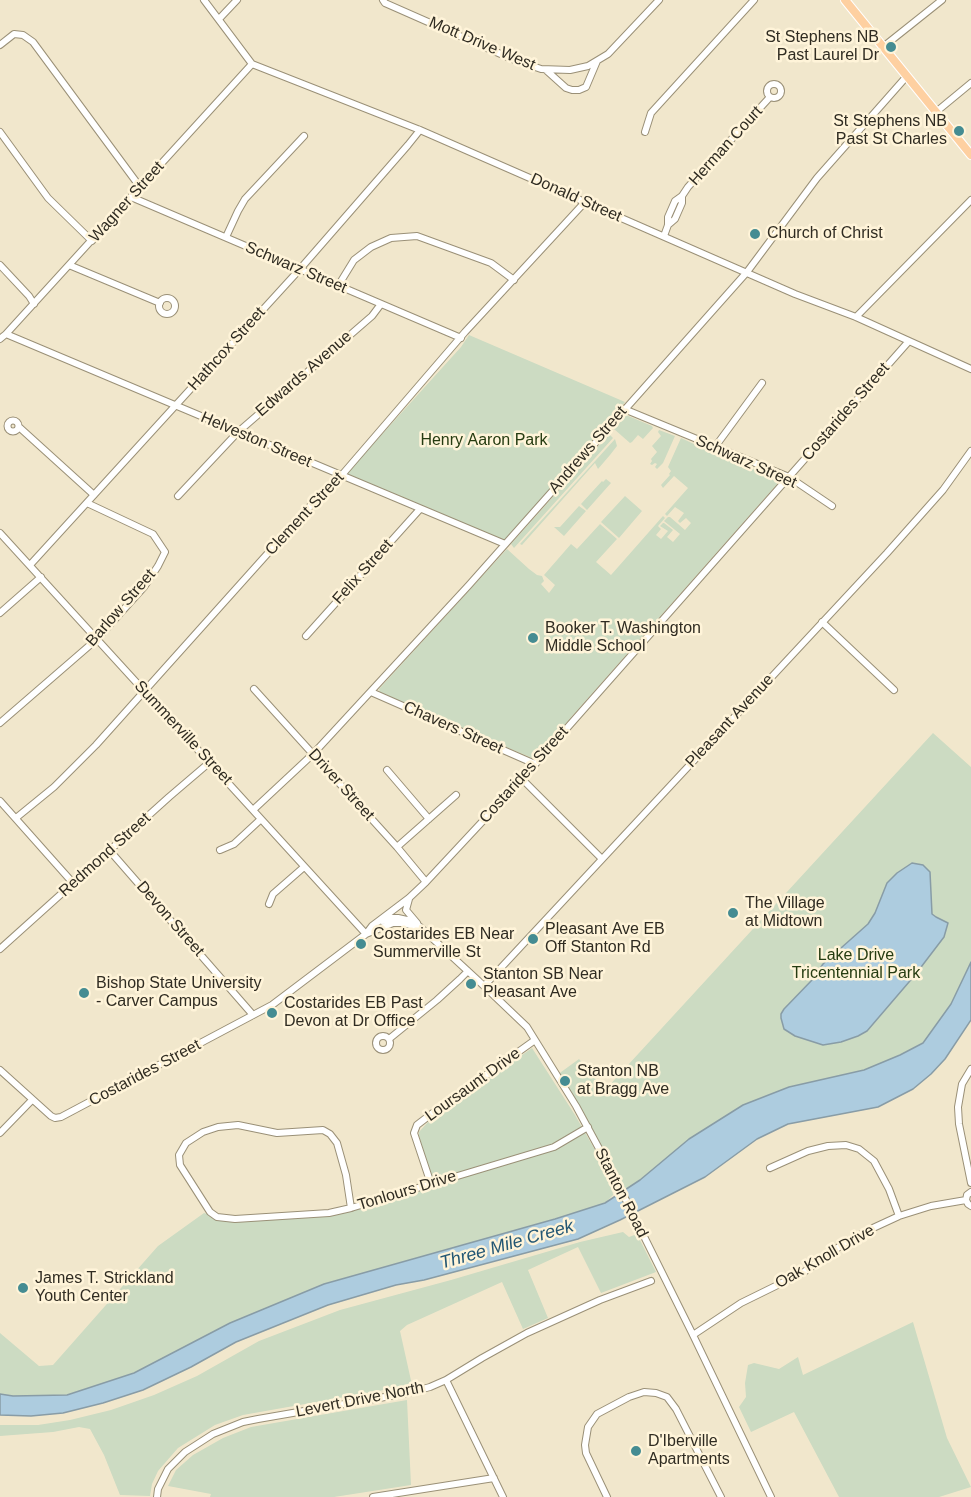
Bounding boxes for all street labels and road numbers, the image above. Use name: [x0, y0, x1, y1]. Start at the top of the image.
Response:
street label: Mott Drive West: [426, 13, 538, 75]
street label: Herman Court: [685, 102, 767, 190]
street label: Wagner Street: [86, 157, 168, 247]
street label: Donald Street: [527, 169, 625, 227]
street label: Schwarz Street: [242, 238, 350, 298]
street label: Hathcox Street: [184, 303, 270, 395]
street label: Edwards Avenue: [252, 327, 356, 421]
street label: Costarides Street: [798, 359, 894, 465]
street label: Andrews Street: [545, 402, 631, 498]
street label: Helveston Street: [198, 408, 314, 472]
street label: Schwarz Street: [693, 431, 799, 493]
street label: Clement Street: [262, 468, 348, 560]
street label: Felix Street: [329, 536, 397, 608]
street label: Barlow Street: [82, 565, 160, 651]
street label: Pleasant Avenue: [682, 670, 778, 772]
street label: Summerville Street: [130, 677, 236, 789]
street label: Chavers Street: [400, 698, 506, 758]
street label: Costarides Street: [476, 723, 572, 827]
street label: Driver Street: [304, 745, 378, 825]
street label: Redmond Street: [55, 809, 155, 901]
street label: Devon Street: [132, 877, 208, 961]
street label: Costarides Street: [86, 1036, 204, 1110]
street label: Loursaunt Drive: [422, 1044, 524, 1126]
street label: Stanton Road: [590, 1145, 652, 1241]
street label: Tonlours Drive: [355, 1167, 459, 1215]
street label: Oak Knoll Drive: [772, 1221, 878, 1293]
street label: Levert Drive North: [294, 1378, 426, 1422]

